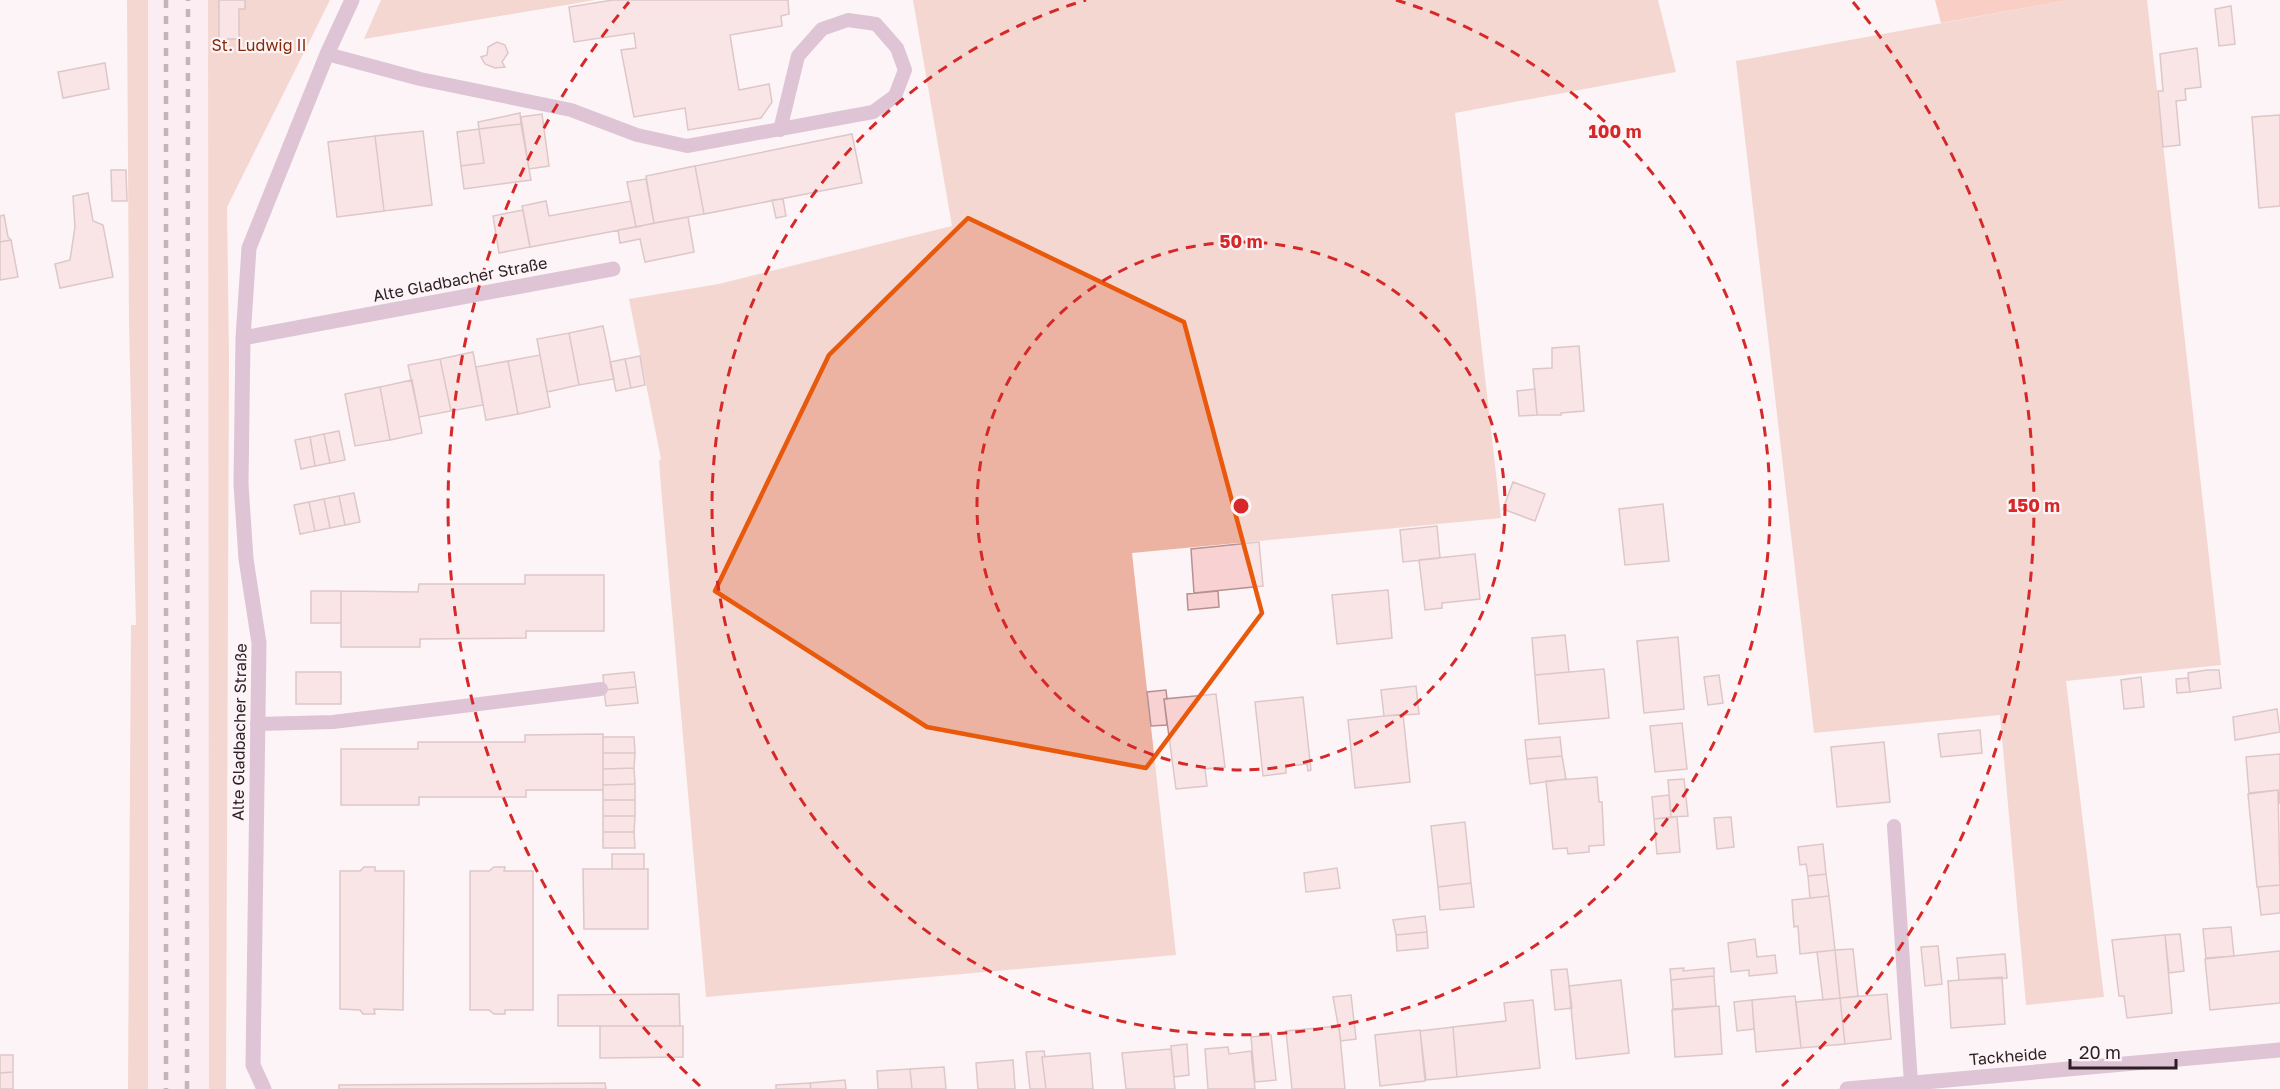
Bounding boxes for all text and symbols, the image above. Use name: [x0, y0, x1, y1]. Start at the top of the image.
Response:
park label: St. Ludwig II: [211, 35, 307, 55]
text: 100 m: [1589, 120, 1641, 142]
text: 50 m: [1220, 230, 1262, 252]
street label: Alte Gladbacher Straße: [371, 252, 549, 306]
text: 150 m: [2008, 494, 2060, 516]
centre of rings: [1231, 496, 1251, 516]
street label: Alte Gladbacher Straße: [227, 643, 251, 821]
scale bar: [2070, 1032, 2176, 1070]
text: 20 m: [2079, 1041, 2121, 1063]
street label: Tackheide: [1968, 1043, 2048, 1069]

